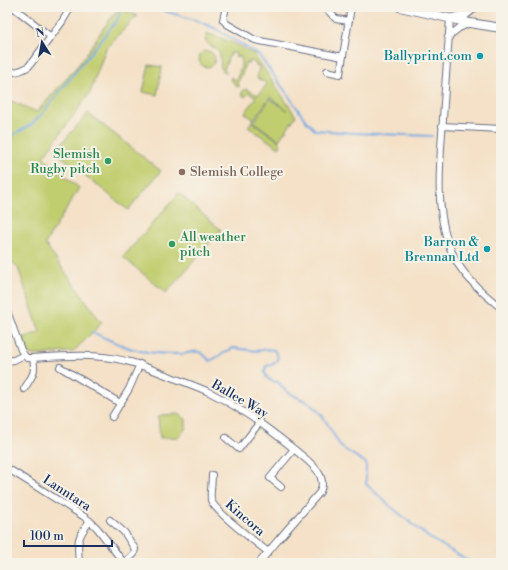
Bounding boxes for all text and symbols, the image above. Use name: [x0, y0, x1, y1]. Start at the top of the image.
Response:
north arrow: [22, 22, 62, 62]
text: N: [35, 25, 46, 41]
place label: Ballyprint.com: [383, 48, 473, 64]
marker: Ballyprint.com: [475, 51, 485, 61]
place label: Slemish Rugby pitch: [30, 146, 100, 177]
marker: Slemish Rugby pitch: [103, 156, 113, 166]
place label: Slemish College: [190, 164, 284, 180]
marker: Slemish College: [177, 167, 187, 177]
place label: All weather pitch: [179, 229, 246, 260]
place label: Barron & Brennan Ltd: [404, 234, 480, 265]
marker: All weather pitch: [167, 239, 177, 249]
marker: Barron & Brennan Ltd: [482, 244, 492, 254]
street label: Ballee Way: [208, 376, 272, 422]
street label: Lanntara: [40, 472, 94, 515]
street label: Kincora: [222, 496, 269, 540]
scale bar: [24, 522, 112, 548]
text: 100 m: [30, 529, 64, 544]

